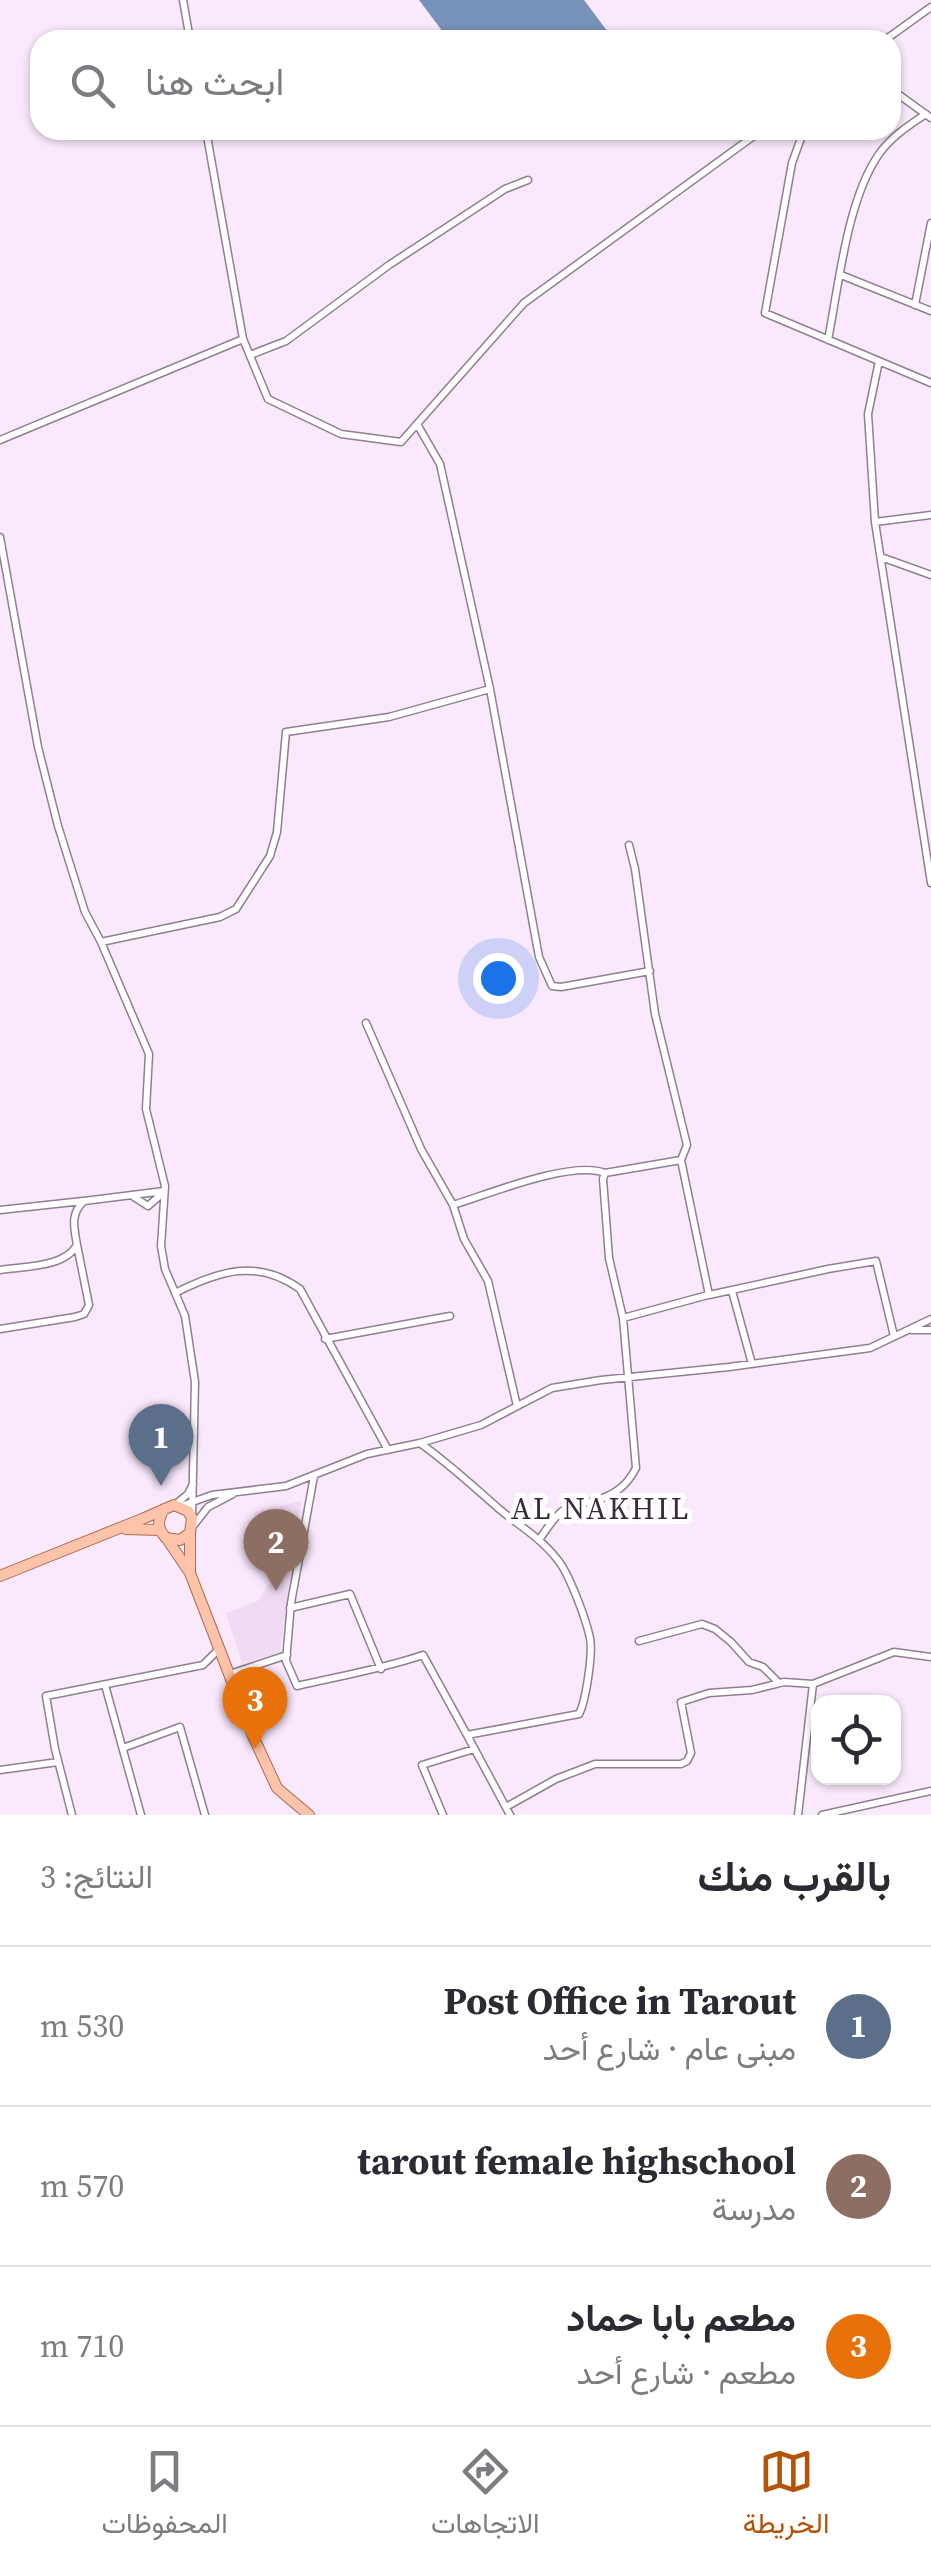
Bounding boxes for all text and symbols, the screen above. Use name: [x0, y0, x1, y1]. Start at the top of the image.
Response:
search box: [30, 30, 901, 140]
text: ابحث هنا: [145, 56, 284, 108]
icon: search: [65, 58, 120, 113]
your location: [473, 953, 524, 1004]
pin: 1: [128, 1404, 194, 1486]
district label: AL NAKHIL: [511, 1488, 691, 1529]
pin: 2: [244, 1508, 308, 1591]
pin: 3: [222, 1666, 288, 1749]
map controls: [811, 1695, 901, 1785]
button: locate: [811, 1695, 901, 1785]
text: بالقرب منك: [698, 1847, 891, 1905]
text: النتائج: 3: [40, 1855, 153, 1899]
text: Post Office in Tarout: [443, 1975, 796, 2027]
text: 530 m: [40, 2004, 124, 2048]
text: 1: [850, 2004, 867, 2048]
text: مبنى عام · شارع أحد: [543, 2027, 796, 2071]
text: tarout female highschool: [357, 2135, 796, 2187]
text: 570 m: [40, 2164, 124, 2208]
text: 2: [850, 2164, 867, 2208]
text: مدرسة: [712, 2187, 796, 2231]
text: مطعم بابا حماد: [566, 2292, 796, 2344]
text: 710 m: [40, 2324, 124, 2368]
text: 3: [850, 2324, 867, 2368]
text: مطعم · شارع أحد: [577, 2351, 796, 2395]
tab: المحفوظات: [102, 2444, 228, 2548]
tab: الاتجاهات: [431, 2444, 540, 2548]
tab: الخريطة: [743, 2444, 829, 2548]

